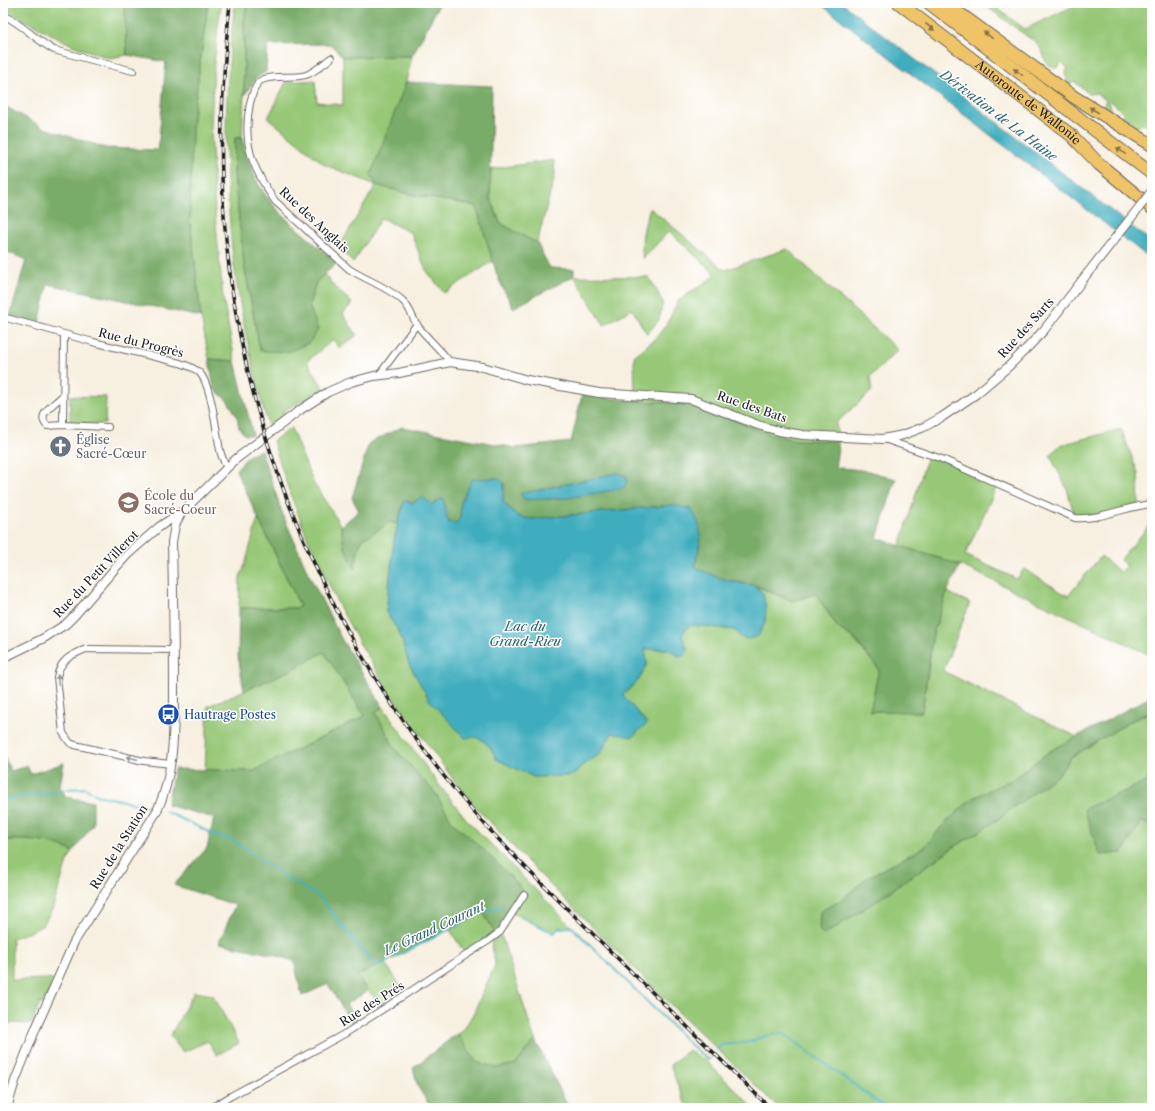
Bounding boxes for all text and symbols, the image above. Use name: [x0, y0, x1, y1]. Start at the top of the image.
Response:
one-way arrow: [924, 23, 935, 31]
one-way arrow: [983, 31, 994, 39]
street label: Autoroute de Wallonie: [972, 56, 1084, 148]
water label: Dérivation de La Haine: [937, 65, 1061, 165]
one-way arrow: [1012, 67, 1023, 76]
one-way arrow: [1088, 107, 1100, 114]
one-way arrow: [1116, 146, 1127, 155]
street label: Rue des Anglais: [276, 184, 352, 256]
street label: Rue des Sarts: [994, 294, 1057, 361]
street label: Rue du Progrès: [97, 325, 185, 360]
street label: Rue des Bats: [715, 388, 789, 425]
place label: Église Sacré-Cœur: [76, 431, 146, 461]
church icon: Église Sacré-Cœur: [47, 434, 73, 460]
place label: École du Sacré-Coeur: [144, 487, 217, 517]
school or university icon: École du Sacré-Coeur: [115, 490, 141, 516]
street label: Rue du Petit Villerot: [50, 526, 142, 621]
water label: Lac du Grand-Rieu: [489, 618, 561, 649]
one-way arrow: [55, 673, 61, 686]
bus stop icon: Hautrage Postes: [156, 702, 182, 728]
place label: Hautrage Postes: [184, 707, 276, 722]
one-way arrow: [126, 755, 138, 761]
street label: Rue de la Station: [87, 801, 151, 892]
water label: Le Grand Courant: [380, 897, 488, 959]
street label: Rue des Prés: [337, 978, 407, 1029]

